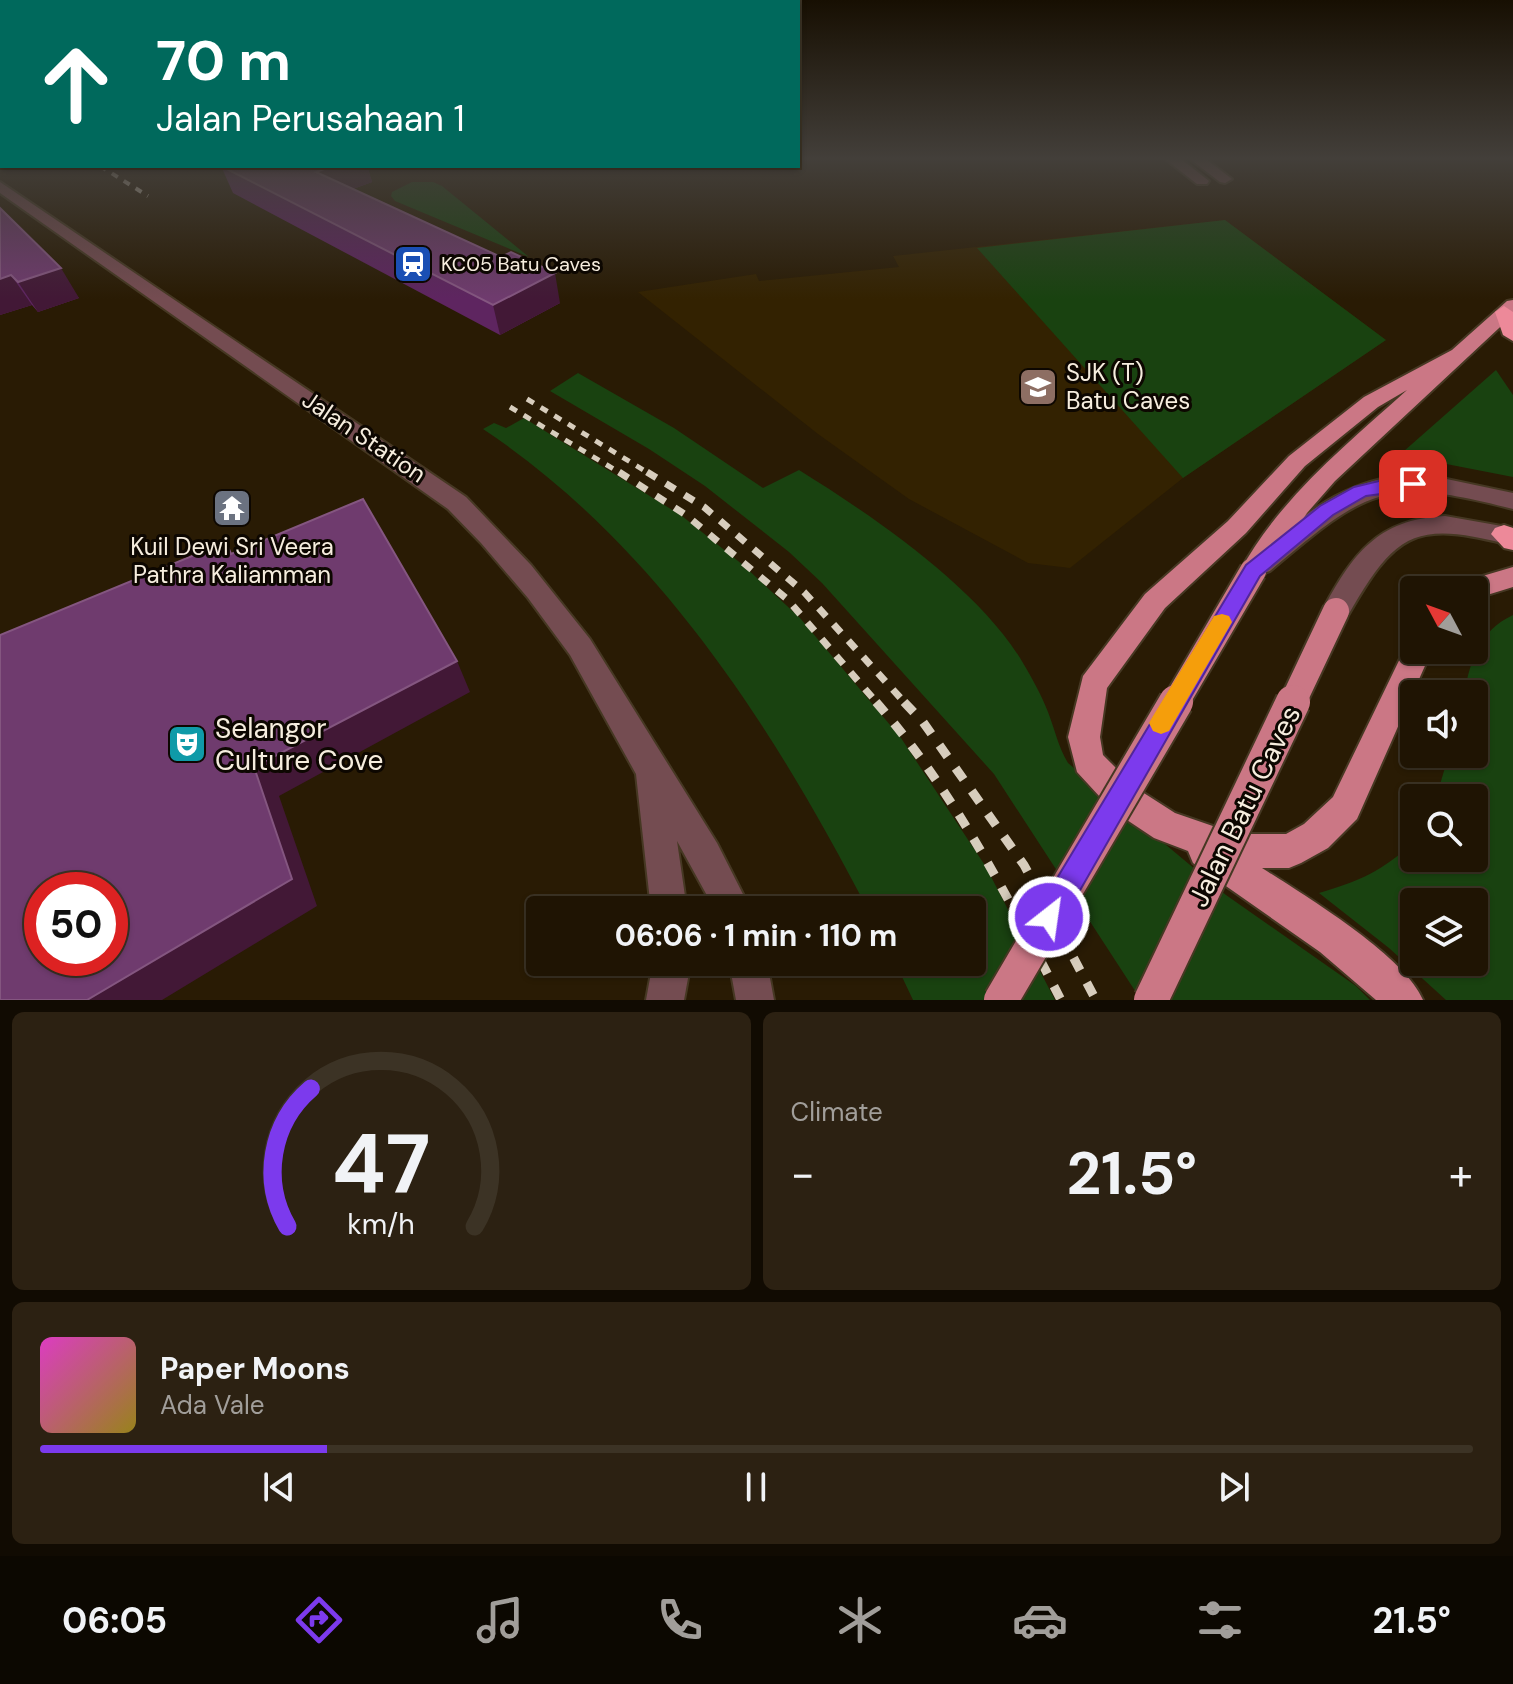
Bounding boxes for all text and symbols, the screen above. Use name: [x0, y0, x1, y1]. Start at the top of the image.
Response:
text: 70 m: [156, 24, 291, 97]
icon: ahead: [24, 32, 128, 136]
text: Jalan Perusahaan 1: [156, 95, 465, 142]
station icon: KC05 Batu Caves: [392, 243, 434, 285]
place label: KC05 Batu Caves: [441, 251, 601, 277]
place label: SJK (T) Batu Caves: [1066, 357, 1190, 416]
school or university icon: SJK (T) Batu Caves: [1017, 366, 1059, 408]
street label: Jalan Station: [296, 384, 432, 489]
pin: [1379, 450, 1447, 518]
icon: arrive: [1391, 462, 1435, 506]
temple icon: Kuil Dewi Sri Veera Pathra Kaliamman: [211, 487, 253, 529]
place label: Kuil Dewi Sri Veera Pathra Kaliamman: [130, 531, 334, 590]
north arrow: [1400, 576, 1488, 664]
map controls: [1400, 576, 1488, 976]
button: sound: [1400, 680, 1488, 768]
street label: Jalan Batu Caves: [1180, 700, 1309, 913]
place label: Selangor Culture Cove: [215, 710, 384, 779]
theatre icon: Selangor Culture Cove: [166, 723, 208, 765]
button: search: [1400, 784, 1488, 872]
speed limit sign: 50: [24, 872, 128, 976]
position arrow: [1007, 875, 1091, 959]
button: layers: [1400, 888, 1488, 976]
text: 06:06 · 1 min · 110 m: [615, 916, 897, 955]
text: Climate: [791, 1095, 883, 1129]
text: 47: [332, 1110, 431, 1219]
text: 21.5°: [1066, 1134, 1197, 1213]
text: −: [791, 1145, 815, 1203]
text: +: [1449, 1145, 1473, 1203]
text: km/h: [347, 1206, 415, 1243]
text: Paper Moons: [160, 1349, 350, 1388]
text: Ada Vale: [160, 1388, 265, 1422]
icon: previous: [257, 1465, 301, 1509]
icon: pause: [734, 1465, 778, 1509]
icon: next: [1212, 1465, 1256, 1509]
icon: directions: [291, 1592, 347, 1648]
icon: music: [472, 1592, 528, 1648]
icon: phone: [652, 1592, 708, 1648]
icon: climate: [832, 1592, 888, 1648]
icon: car: [1012, 1592, 1068, 1648]
icon: filters: [1192, 1592, 1248, 1648]
text: 06:05: [62, 1597, 167, 1644]
text: 21.5°: [1372, 1597, 1451, 1644]

